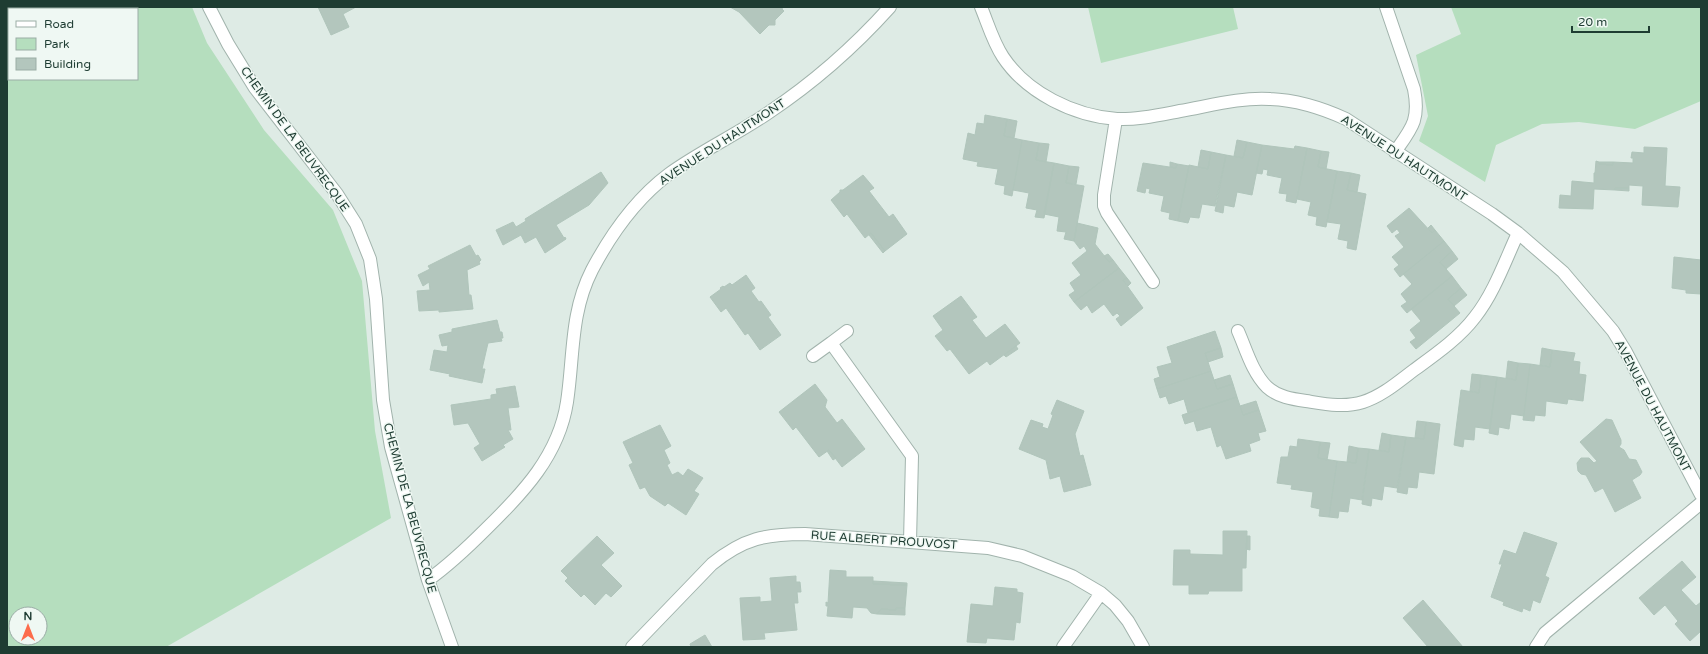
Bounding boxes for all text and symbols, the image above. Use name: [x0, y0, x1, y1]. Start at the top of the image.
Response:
legend: [8, 8, 138, 80]
scale bar: [1572, 8, 1649, 34]
text: 20 m: [1578, 15, 1607, 29]
text: Road: [44, 17, 74, 31]
text: Park: [44, 37, 70, 51]
text: Building: [44, 57, 91, 71]
street label: CHEMIN DE LA BEUVRECQUE: [238, 64, 352, 214]
street label: AVENUE DU HAUTMONT: [656, 96, 788, 188]
street label: AVENUE DU HAUTMONT: [1338, 112, 1470, 204]
street label: AVENUE DU HAUTMONT: [1612, 338, 1694, 475]
street label: CHEMIN DE LA BEUVRECQUE: [381, 421, 440, 595]
street label: RUE ALBERT PROUVOST: [810, 528, 958, 552]
north arrow: [8, 606, 48, 646]
text: N: [24, 610, 32, 623]

